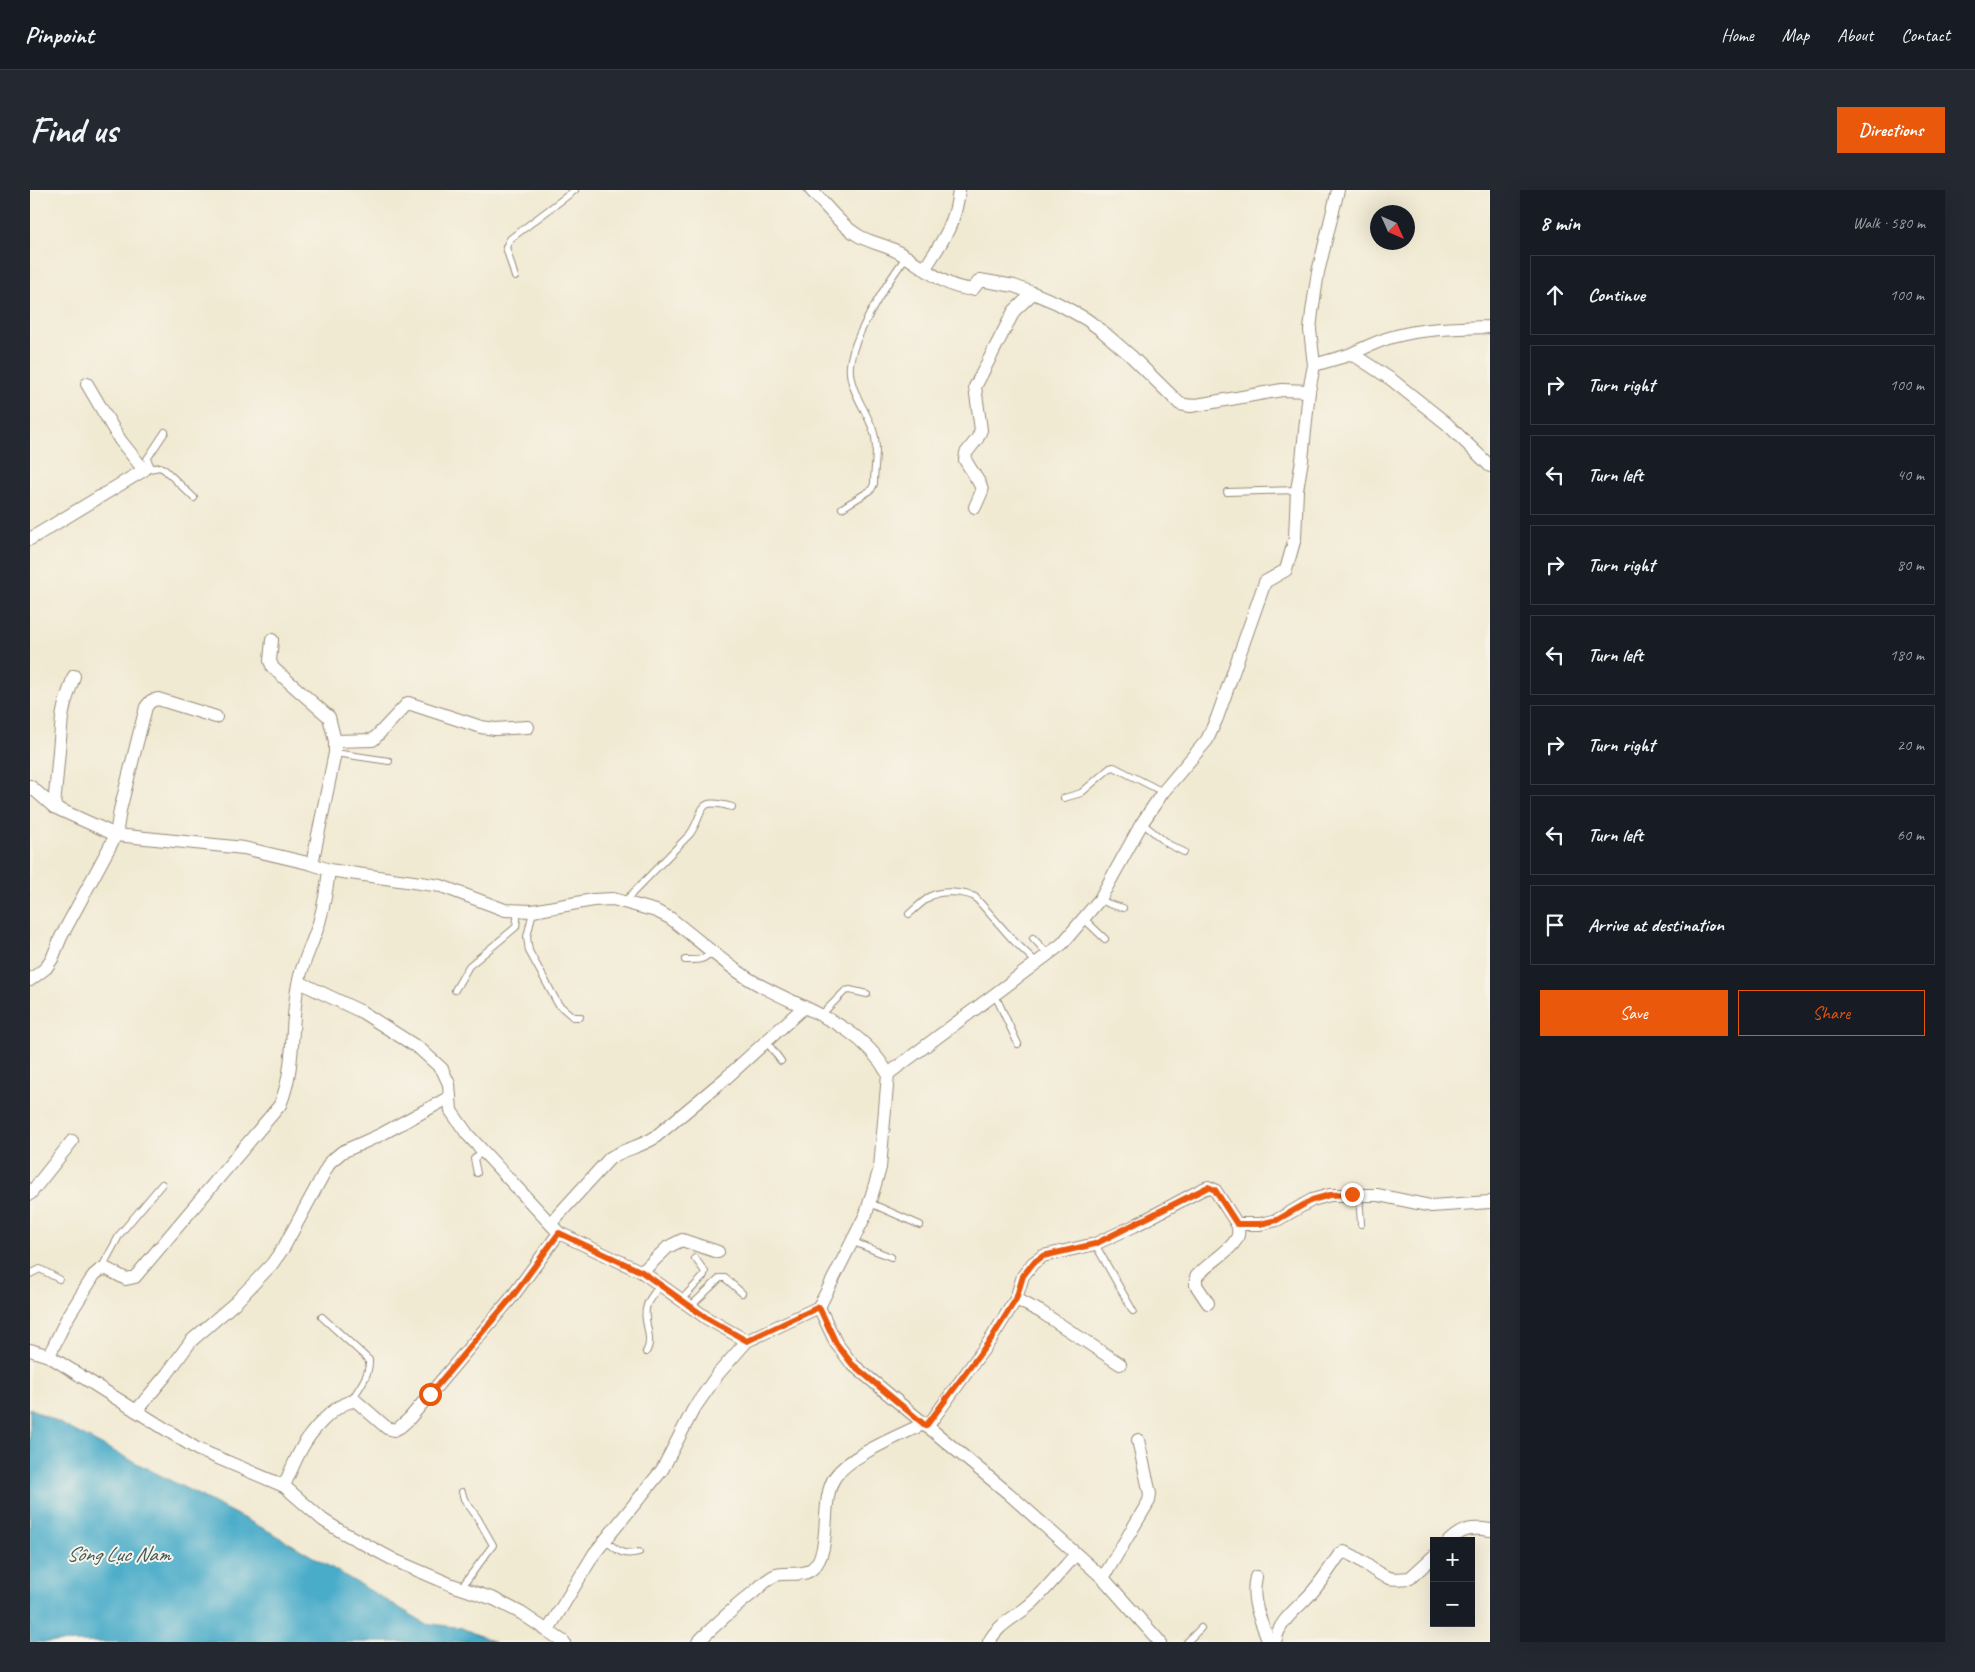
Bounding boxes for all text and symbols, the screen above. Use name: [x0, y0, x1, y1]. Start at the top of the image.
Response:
text: Pinpoint: [25, 20, 94, 50]
text: Home: [1721, 24, 1754, 46]
text: Map: [1782, 24, 1809, 46]
text: About: [1837, 24, 1873, 46]
text: Contact: [1901, 24, 1950, 46]
button: Directions: [1837, 107, 1945, 153]
text: Find us: [30, 108, 117, 153]
north arrow: [1370, 205, 1415, 250]
text: 8 min: [1540, 210, 1580, 236]
text: Walk · 580 m: [1853, 213, 1925, 233]
icon: ahead: [1541, 281, 1569, 309]
text: Continue: [1588, 283, 1645, 307]
text: 100 m: [1890, 285, 1924, 305]
icon: right: [1541, 371, 1569, 399]
text: Turn right: [1588, 373, 1655, 397]
text: 100 m: [1890, 375, 1924, 395]
icon: left: [1541, 461, 1569, 489]
text: Turn left: [1588, 463, 1643, 487]
text: 40 m: [1897, 465, 1924, 485]
icon: right: [1541, 551, 1569, 579]
text: Turn right: [1588, 553, 1655, 577]
text: 80 m: [1897, 555, 1924, 575]
icon: left: [1541, 641, 1569, 669]
text: Turn left: [1588, 643, 1643, 667]
text: 180 m: [1890, 645, 1924, 665]
icon: right: [1541, 731, 1569, 759]
text: Turn right: [1588, 733, 1655, 757]
text: 20 m: [1897, 735, 1924, 755]
icon: left: [1541, 821, 1569, 849]
text: Turn left: [1588, 823, 1643, 847]
text: 60 m: [1897, 825, 1924, 845]
icon: arrive: [1541, 911, 1569, 939]
text: Arrive at destination: [1588, 913, 1724, 937]
button: Save: [1540, 990, 1728, 1036]
button: Share: [1738, 990, 1925, 1036]
route end: [1341, 1183, 1364, 1206]
route start: [419, 1383, 442, 1406]
map controls: [1430, 1537, 1475, 1627]
button: +: [1430, 1537, 1475, 1582]
water label: Sông Lục Nam: [66, 1541, 172, 1567]
button: −: [1430, 1582, 1475, 1627]

